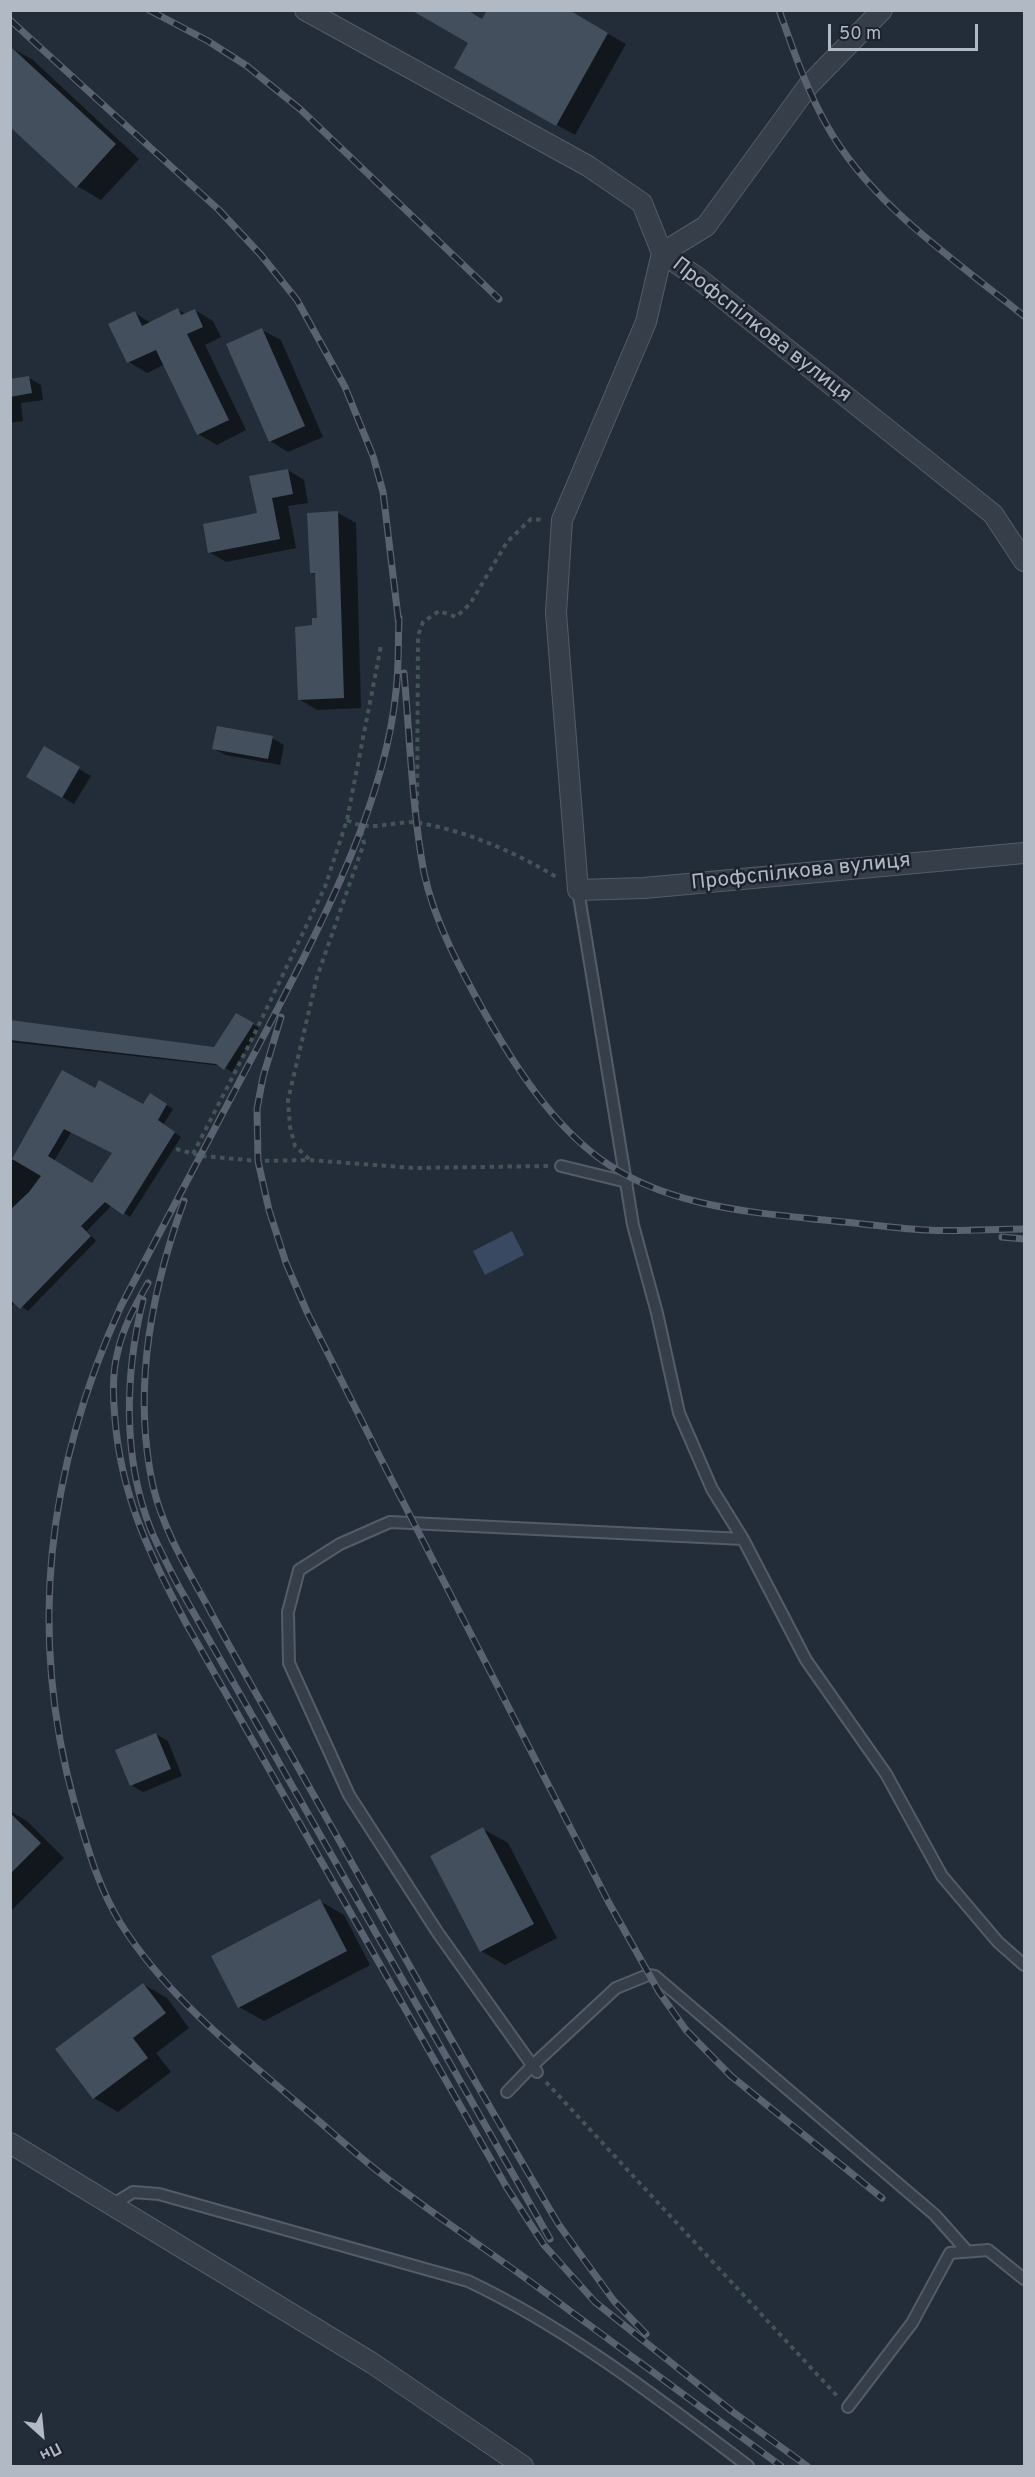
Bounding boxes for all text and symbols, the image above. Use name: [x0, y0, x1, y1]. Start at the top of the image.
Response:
scale bar: [831, 12, 981, 50]
text: 50 m: [839, 23, 881, 46]
street label: Профспілкова вулиця: [666, 253, 856, 409]
street label: Профспілкова вулиця: [690, 849, 912, 897]
north arrow: [12, 2405, 72, 2465]
text: Пн: [36, 2437, 64, 2465]

